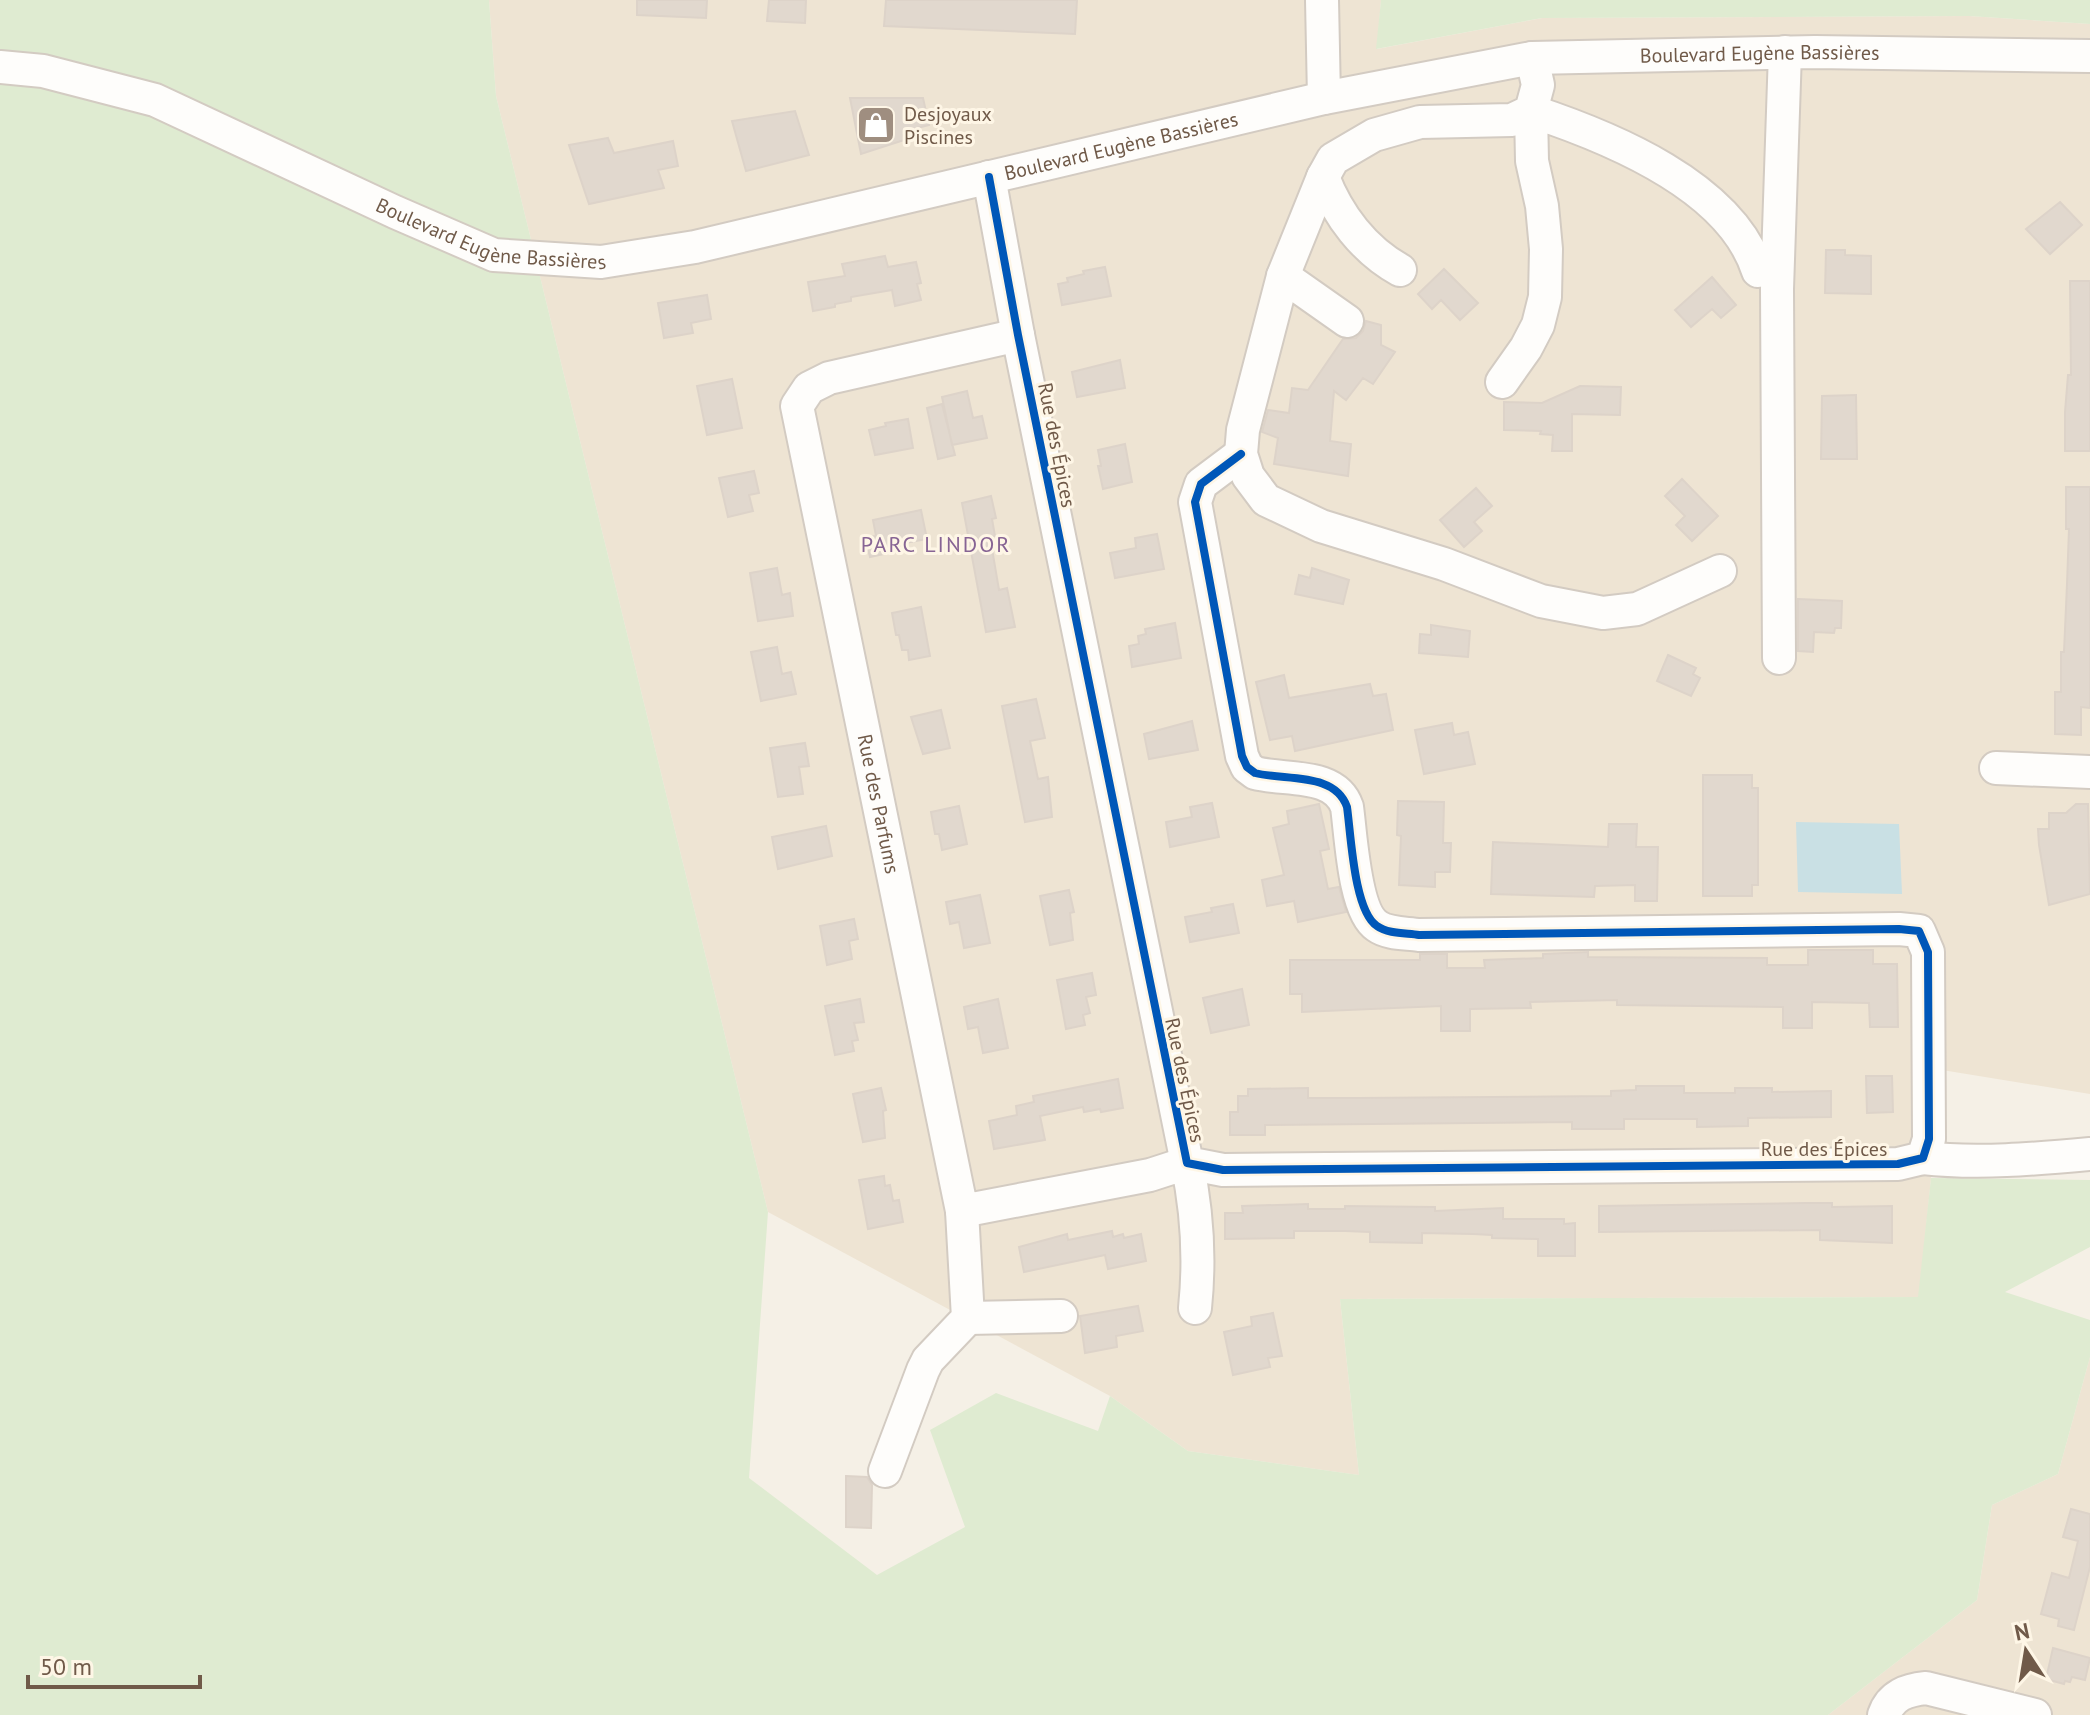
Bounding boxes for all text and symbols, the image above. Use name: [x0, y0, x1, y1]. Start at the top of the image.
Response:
street label: Boulevard Eugène Bassières: [1640, 39, 1880, 69]
place label: Desjoyaux Piscines: [904, 101, 992, 150]
shop icon: Desjoyaux Piscines: [855, 104, 897, 146]
street label: Boulevard Eugène Bassières: [1002, 106, 1241, 186]
street label: Boulevard Eugène Bassières: [372, 192, 608, 275]
street label: Rue des Épices: [1032, 380, 1082, 510]
district label: PARC LINDOR: [861, 530, 1011, 558]
street label: Rue des Parfums: [852, 732, 906, 876]
street label: Rue des Épices: [1159, 1015, 1211, 1145]
street label: Rue des Épices: [1761, 1136, 1887, 1162]
north arrow: [1986, 1611, 2066, 1691]
text: N: [2012, 1616, 2032, 1647]
scale bar: [28, 1639, 200, 1689]
text: 50 m: [40, 1651, 92, 1682]

